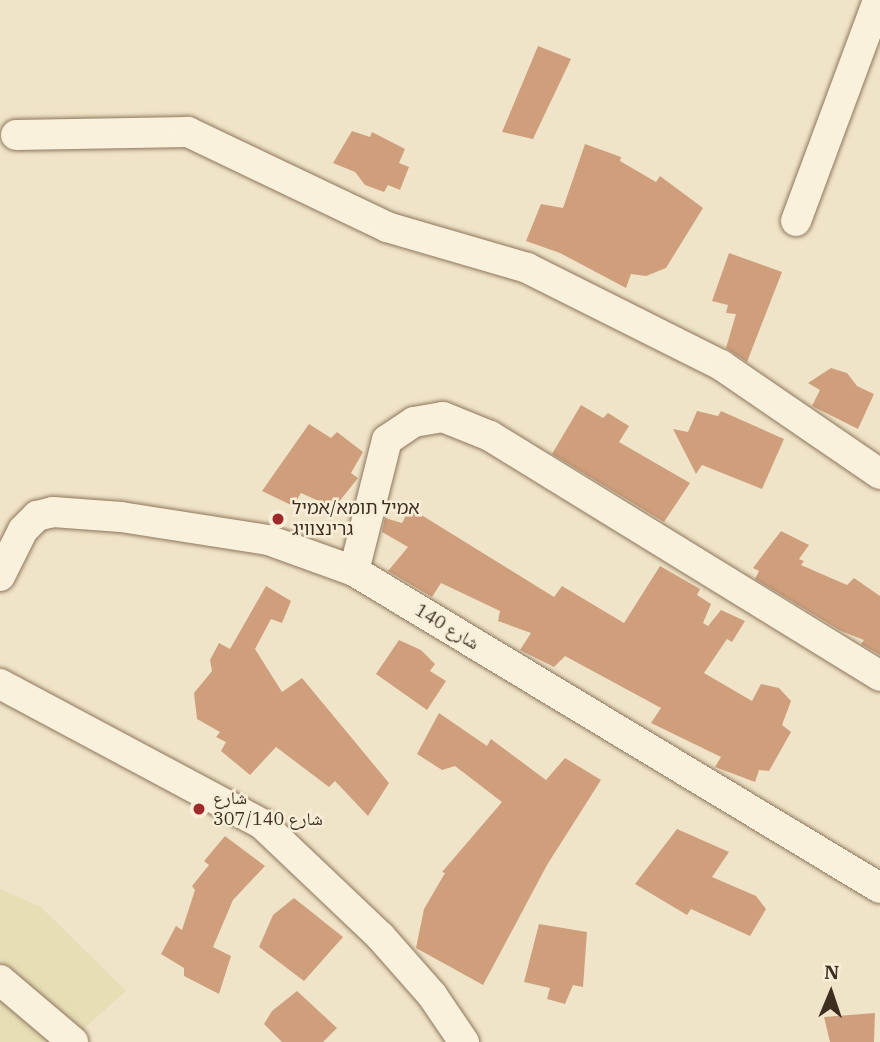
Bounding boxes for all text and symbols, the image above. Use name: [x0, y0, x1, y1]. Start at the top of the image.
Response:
place label: אמיל תומא/אמיל גרינצוויג: [292, 498, 420, 540]
marker: אמיל תומא/אמיל גרינצוויג: [270, 511, 286, 527]
street label: شارع 140: [411, 600, 483, 654]
place label: شارع 307/شارع 140: [213, 788, 323, 830]
marker: شارع 307/شارع 140: [191, 801, 207, 817]
north arrow: [796, 958, 866, 1028]
text: N: [824, 960, 840, 984]

